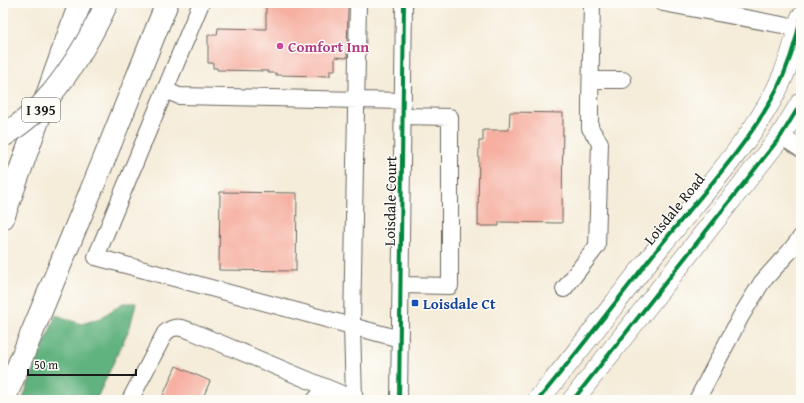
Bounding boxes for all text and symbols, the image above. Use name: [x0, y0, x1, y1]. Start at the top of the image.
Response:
place label: Comfort Inn: [288, 36, 369, 57]
marker: Comfort Inn: [275, 41, 285, 51]
road number: I 395: [22, 98, 60, 122]
street label: Loisdale Court: [379, 155, 401, 246]
street label: Loisdale Road: [639, 169, 709, 249]
place label: Loisdale Ct: [423, 293, 496, 314]
marker: Loisdale Ct: [410, 298, 420, 308]
scale bar: [28, 351, 136, 377]
text: 50 m: [34, 356, 58, 373]

